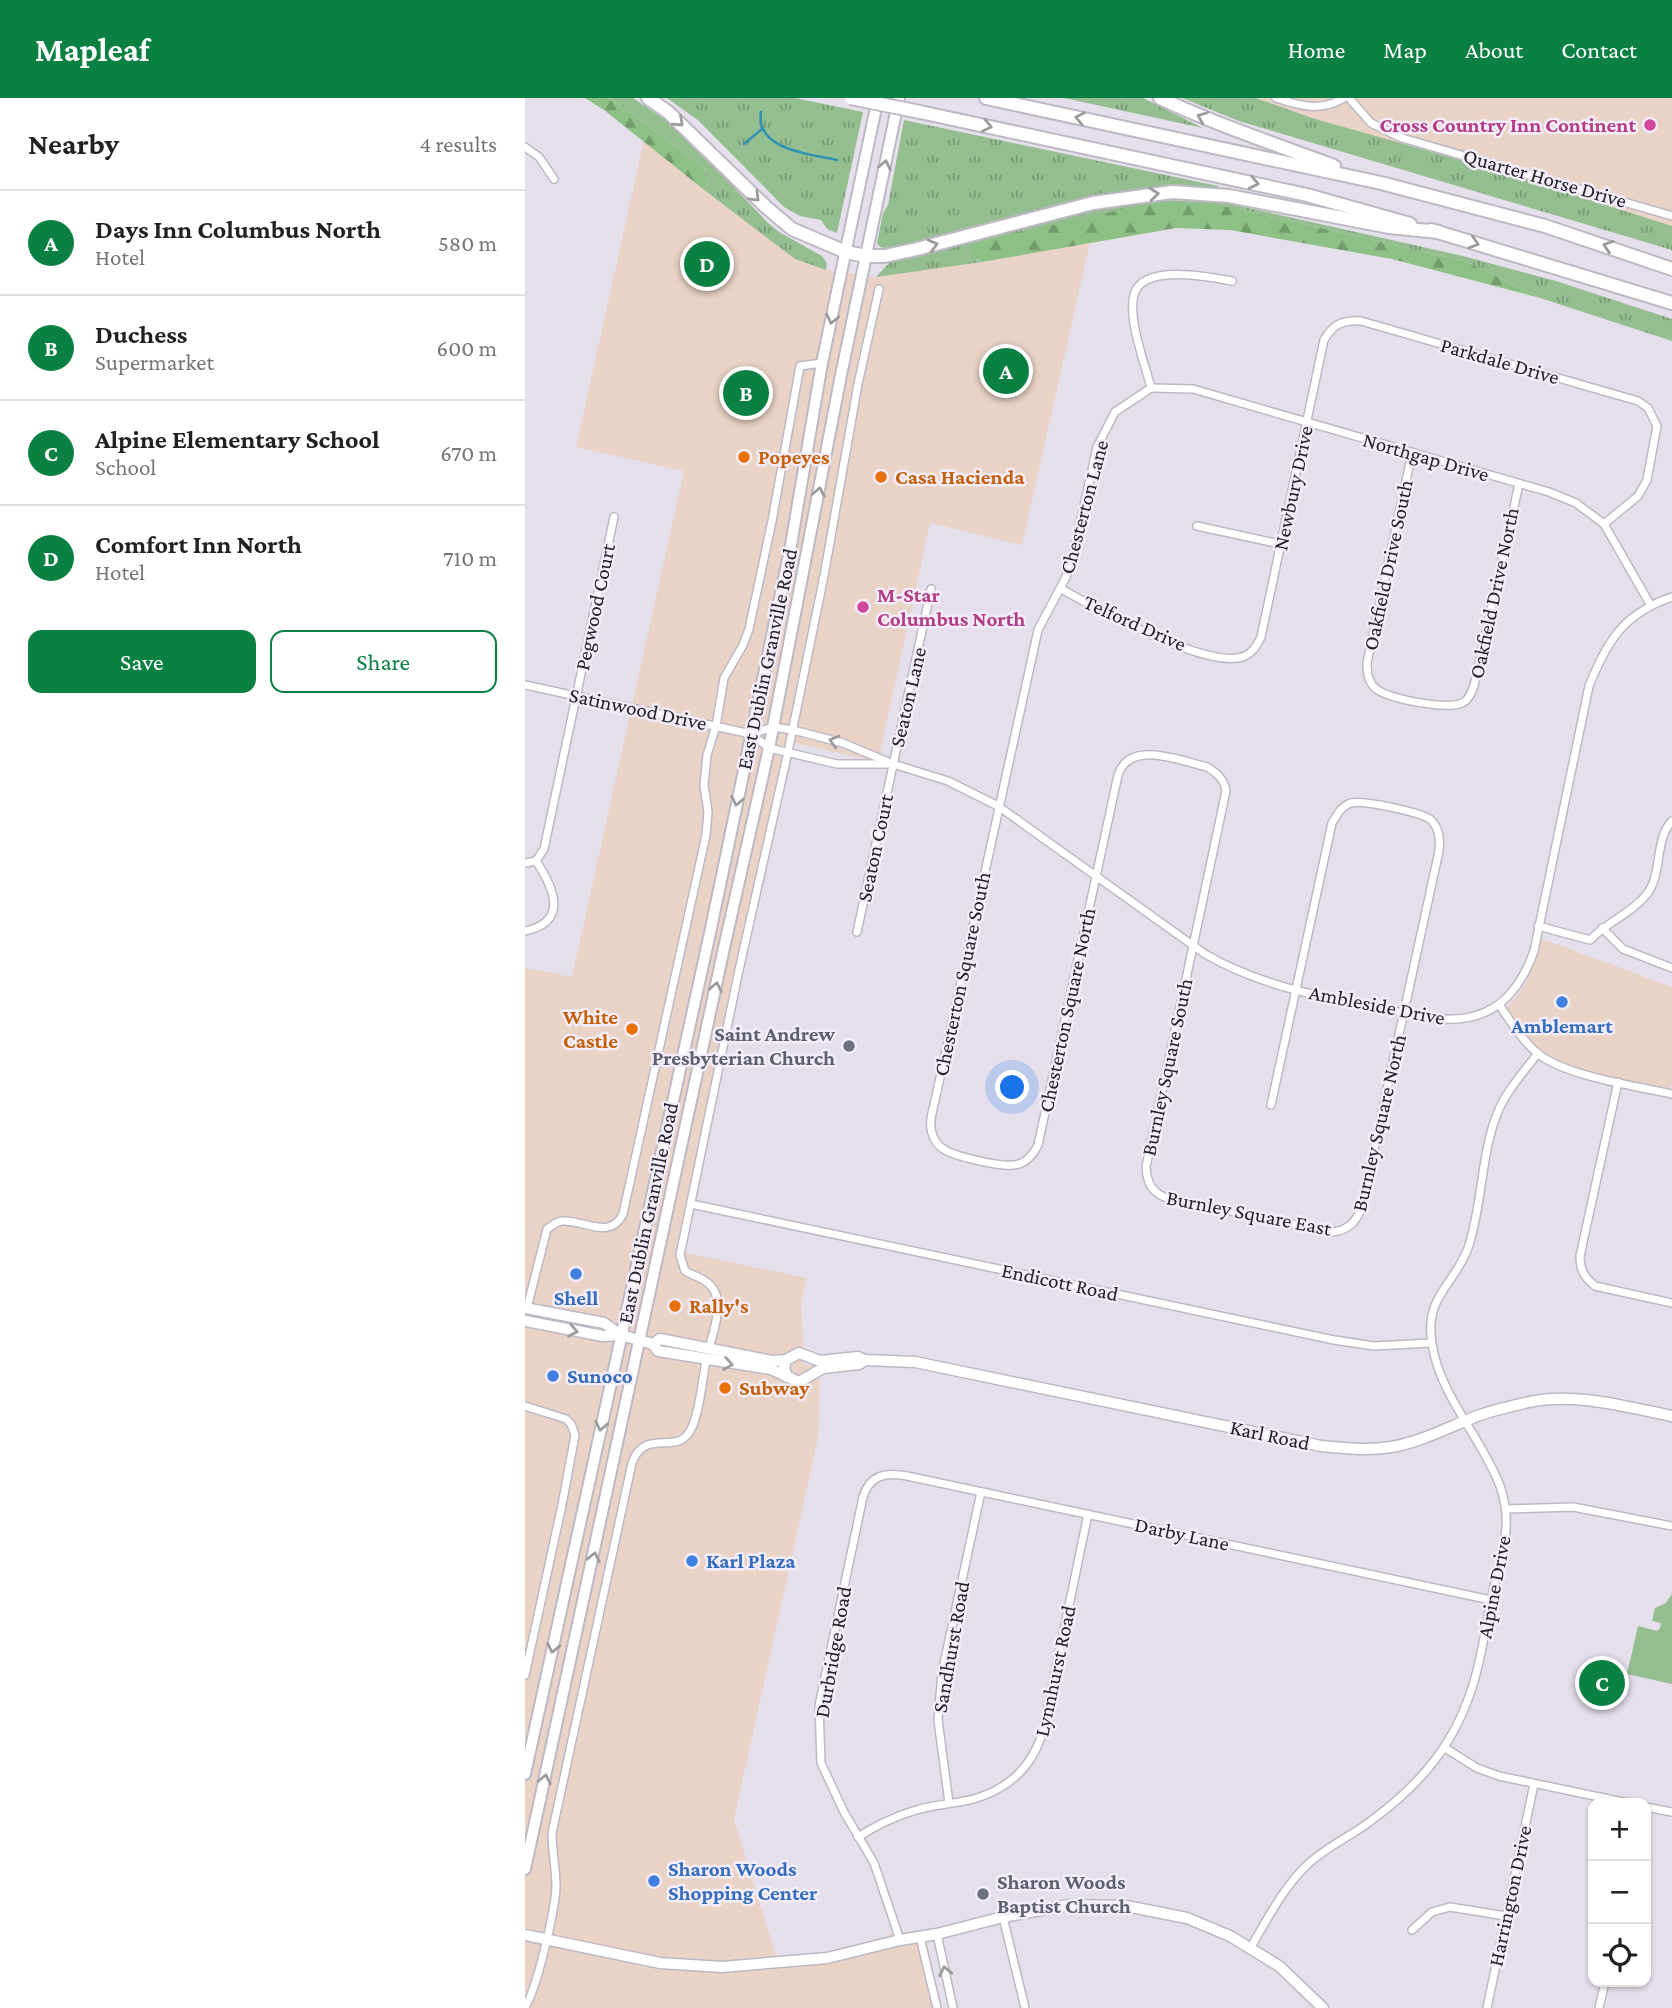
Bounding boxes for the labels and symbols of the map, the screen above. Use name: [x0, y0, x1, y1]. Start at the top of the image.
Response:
one-way arrow: [1074, 112, 1086, 127]
one-way arrow: [1196, 112, 1208, 126]
one-way arrow: [671, 113, 684, 126]
place label: Cross Country Inn Continent: [1379, 113, 1636, 137]
marker: Cross Country Inn Continent: [1642, 117, 1658, 133]
one-way arrow: [981, 118, 993, 133]
street label: Quarter Horse Drive: [1461, 143, 1629, 213]
one-way arrow: [877, 159, 892, 171]
one-way arrow: [1248, 175, 1260, 190]
one-way arrow: [1149, 186, 1160, 201]
one-way arrow: [747, 188, 760, 201]
one-way arrow: [1467, 234, 1479, 249]
pin: D: [684, 238, 730, 290]
one-way arrow: [927, 239, 939, 253]
one-way arrow: [1602, 240, 1614, 254]
one-way arrow: [826, 313, 840, 325]
street label: Parkdale Drive: [1438, 333, 1562, 389]
pin: A: [983, 345, 1029, 397]
pin: B: [723, 367, 769, 419]
street label: Newbury Drive: [1268, 423, 1318, 553]
street label: Northgap Drive: [1360, 428, 1492, 486]
street label: Chesterton Lane: [1055, 437, 1113, 577]
place label: Popeyes: [758, 445, 830, 469]
marker: Popeyes: [736, 449, 752, 465]
place label: Casa Hacienda: [895, 465, 1025, 489]
marker: Casa Hacienda: [873, 469, 889, 485]
street label: Oakfield Drive South: [1358, 477, 1418, 653]
one-way arrow: [810, 486, 825, 498]
street label: Oakfield Drive North: [1464, 505, 1524, 681]
street label: Pegwood Court: [570, 540, 620, 673]
street label: East Dublin Granville Road: [732, 546, 802, 772]
place label: M-Star Columbus North: [877, 583, 1025, 631]
street label: Telford Drive: [1080, 590, 1190, 656]
marker: M-Star Columbus North: [855, 599, 871, 615]
street label: Seaton Lane: [885, 645, 931, 749]
street label: Satinwood Drive: [567, 683, 709, 735]
one-way arrow: [829, 735, 841, 749]
street label: Seaton Court: [852, 791, 898, 904]
one-way arrow: [731, 795, 746, 807]
street label: Chesterton Square South: [929, 870, 995, 1078]
street label: Chesterton Square North: [1034, 906, 1100, 1114]
street label: Burnley Square South: [1136, 976, 1198, 1158]
street label: Ambleside Drive: [1307, 980, 1447, 1030]
one-way arrow: [707, 981, 722, 993]
marker: Amblemart: [1554, 994, 1570, 1010]
place label: White Castle: [562, 1005, 618, 1053]
place label: Amblemart: [1510, 1014, 1613, 1038]
marker: White Castle: [624, 1021, 640, 1037]
place label: Saint Andrew Presbyterian Church: [652, 1022, 835, 1070]
street label: Burnley Square North: [1347, 1032, 1411, 1214]
marker: Saint Andrew Presbyterian Church: [841, 1038, 857, 1054]
your location: [995, 1070, 1029, 1104]
street label: East Dublin Granville Road: [613, 1100, 683, 1326]
street label: Burnley Square East: [1164, 1185, 1335, 1241]
street label: Endicott Road: [999, 1258, 1121, 1306]
marker: Shell: [568, 1266, 584, 1282]
place label: Shell: [554, 1286, 598, 1310]
place label: Rally's: [689, 1294, 749, 1318]
marker: Rally's: [667, 1298, 683, 1314]
one-way arrow: [567, 1322, 579, 1337]
one-way arrow: [722, 1356, 734, 1371]
place label: Sunoco: [567, 1364, 633, 1388]
marker: Sunoco: [545, 1368, 561, 1384]
place label: Subway: [739, 1376, 810, 1400]
marker: Subway: [717, 1380, 733, 1396]
street label: Karl Road: [1228, 1415, 1312, 1455]
one-way arrow: [595, 1420, 610, 1432]
street label: Darby Lane: [1132, 1512, 1232, 1556]
street label: Alpine Drive: [1472, 1534, 1516, 1640]
place label: Karl Plaza: [706, 1549, 796, 1573]
one-way arrow: [585, 1551, 600, 1563]
marker: Karl Plaza: [684, 1553, 700, 1569]
street label: Sandhurst Road: [928, 1579, 974, 1715]
street label: Durbridge Road: [810, 1584, 856, 1720]
street label: Lynnhurst Road: [1029, 1603, 1081, 1739]
one-way arrow: [546, 1642, 561, 1654]
pin: C: [1579, 1657, 1625, 1709]
one-way arrow: [537, 1773, 551, 1785]
street label: Harrington Drive: [1483, 1823, 1537, 1969]
place label: Sharon Woods Shopping Center: [668, 1857, 818, 1905]
place label: Sharon Woods Baptist Church: [997, 1870, 1131, 1918]
marker: Sharon Woods Shopping Center: [646, 1873, 662, 1889]
marker: Sharon Woods Baptist Church: [975, 1886, 991, 1902]
one-way arrow: [939, 1965, 953, 1977]

